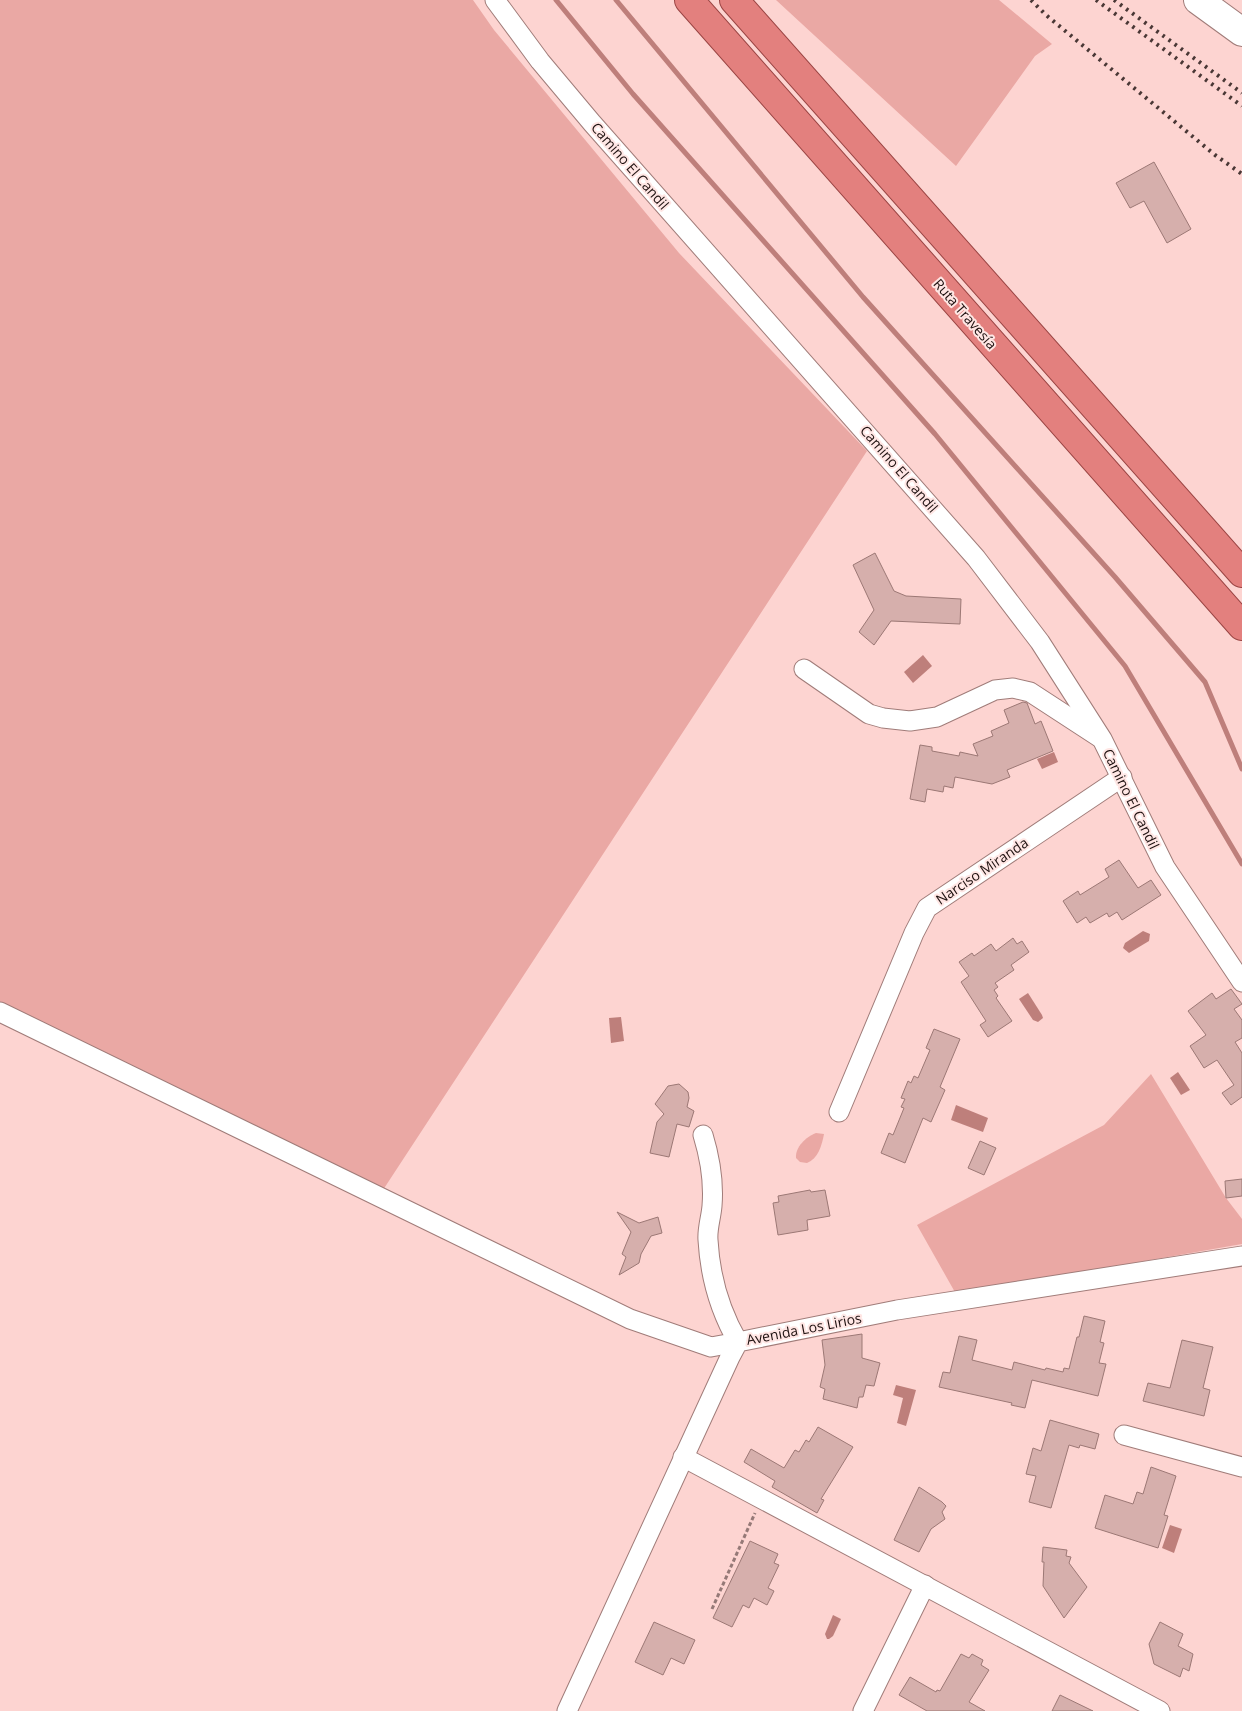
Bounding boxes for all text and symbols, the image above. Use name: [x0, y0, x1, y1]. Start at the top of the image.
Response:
street label: Camino El Candil: [587, 118, 673, 213]
street label: Ruta Travesía: [929, 274, 1001, 353]
street label: Camino El Candil: [856, 421, 942, 516]
street label: Camino El Candil: [1099, 745, 1164, 852]
street label: Narciso Miranda: [932, 833, 1032, 909]
street label: Avenida Los Lirios: [745, 1308, 863, 1349]

